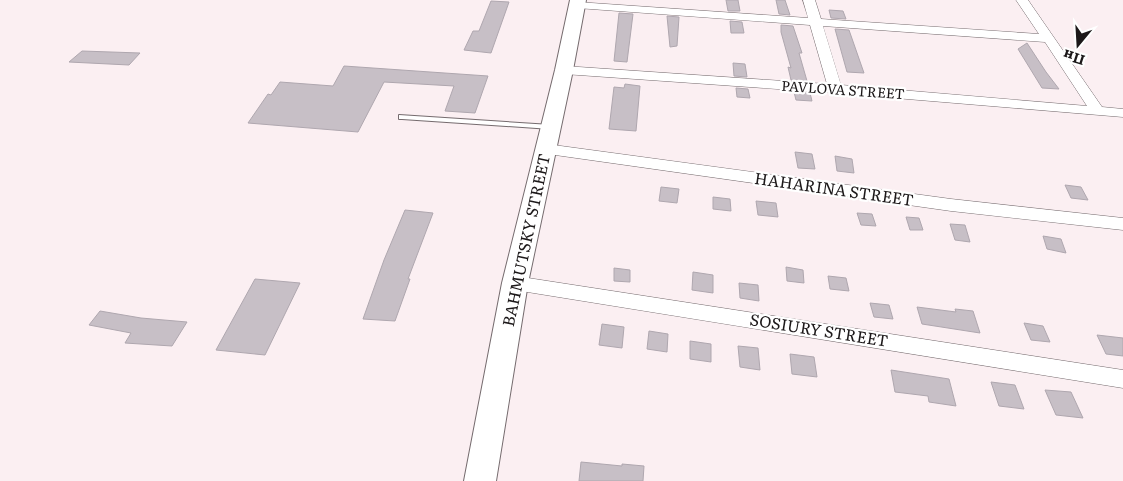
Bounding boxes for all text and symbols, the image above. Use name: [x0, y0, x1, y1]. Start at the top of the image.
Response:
north arrow: [1053, 20, 1103, 70]
text: Пн: [1060, 45, 1087, 71]
street label: PAVLOVA STREET: [781, 75, 905, 103]
street label: BAHMUTSKY STREET: [495, 151, 555, 328]
street label: HAHARINA STREET: [753, 165, 915, 211]
street label: SOSIURY STREET: [748, 306, 890, 352]

